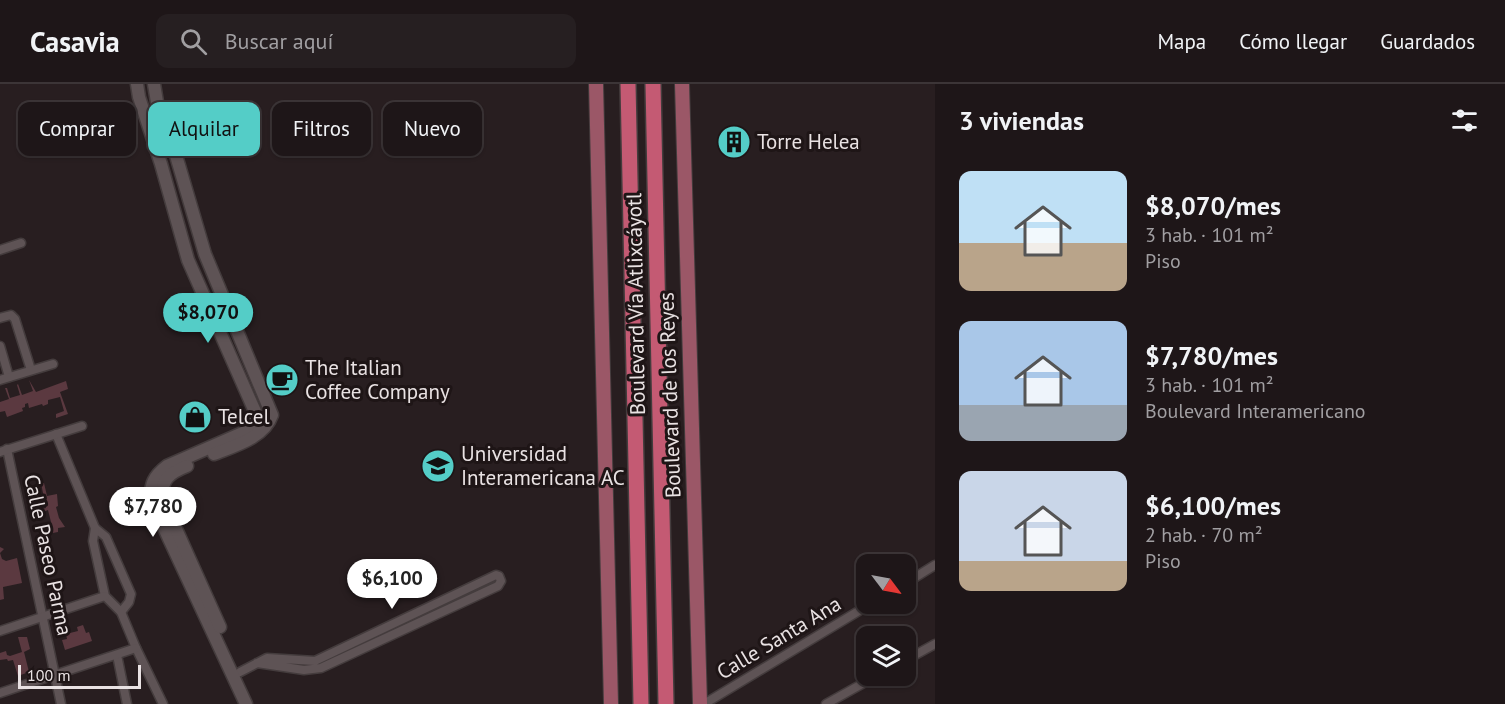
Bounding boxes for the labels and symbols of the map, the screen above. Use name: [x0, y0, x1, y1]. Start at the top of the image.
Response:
building icon: Torre Helea: [716, 124, 752, 160]
place label: Torre Helea: [757, 128, 860, 155]
street label: Boulevard Vía Atlixcáyotl: [620, 193, 651, 415]
street label: Boulevard de los Reyes: [652, 292, 687, 498]
pin: $8,070: [159, 293, 257, 344]
place label: The Italian Coffee Company: [305, 354, 450, 405]
cafe icon: The Italian Coffee Company: [264, 362, 300, 398]
shop icon: Telcel: [177, 399, 213, 435]
place label: Telcel: [218, 403, 270, 430]
place label: Universidad Interamericana AC: [461, 440, 625, 491]
school or university icon: Universidad Interamericana AC: [420, 448, 456, 484]
street label: Calle Paseo Parma: [18, 472, 79, 638]
pin: $7,780: [104, 487, 202, 538]
north arrow: [856, 554, 916, 614]
pin: $6,100: [343, 559, 441, 610]
street label: Calle Santa Ana: [712, 590, 846, 685]
scale bar: [18, 662, 141, 690]

